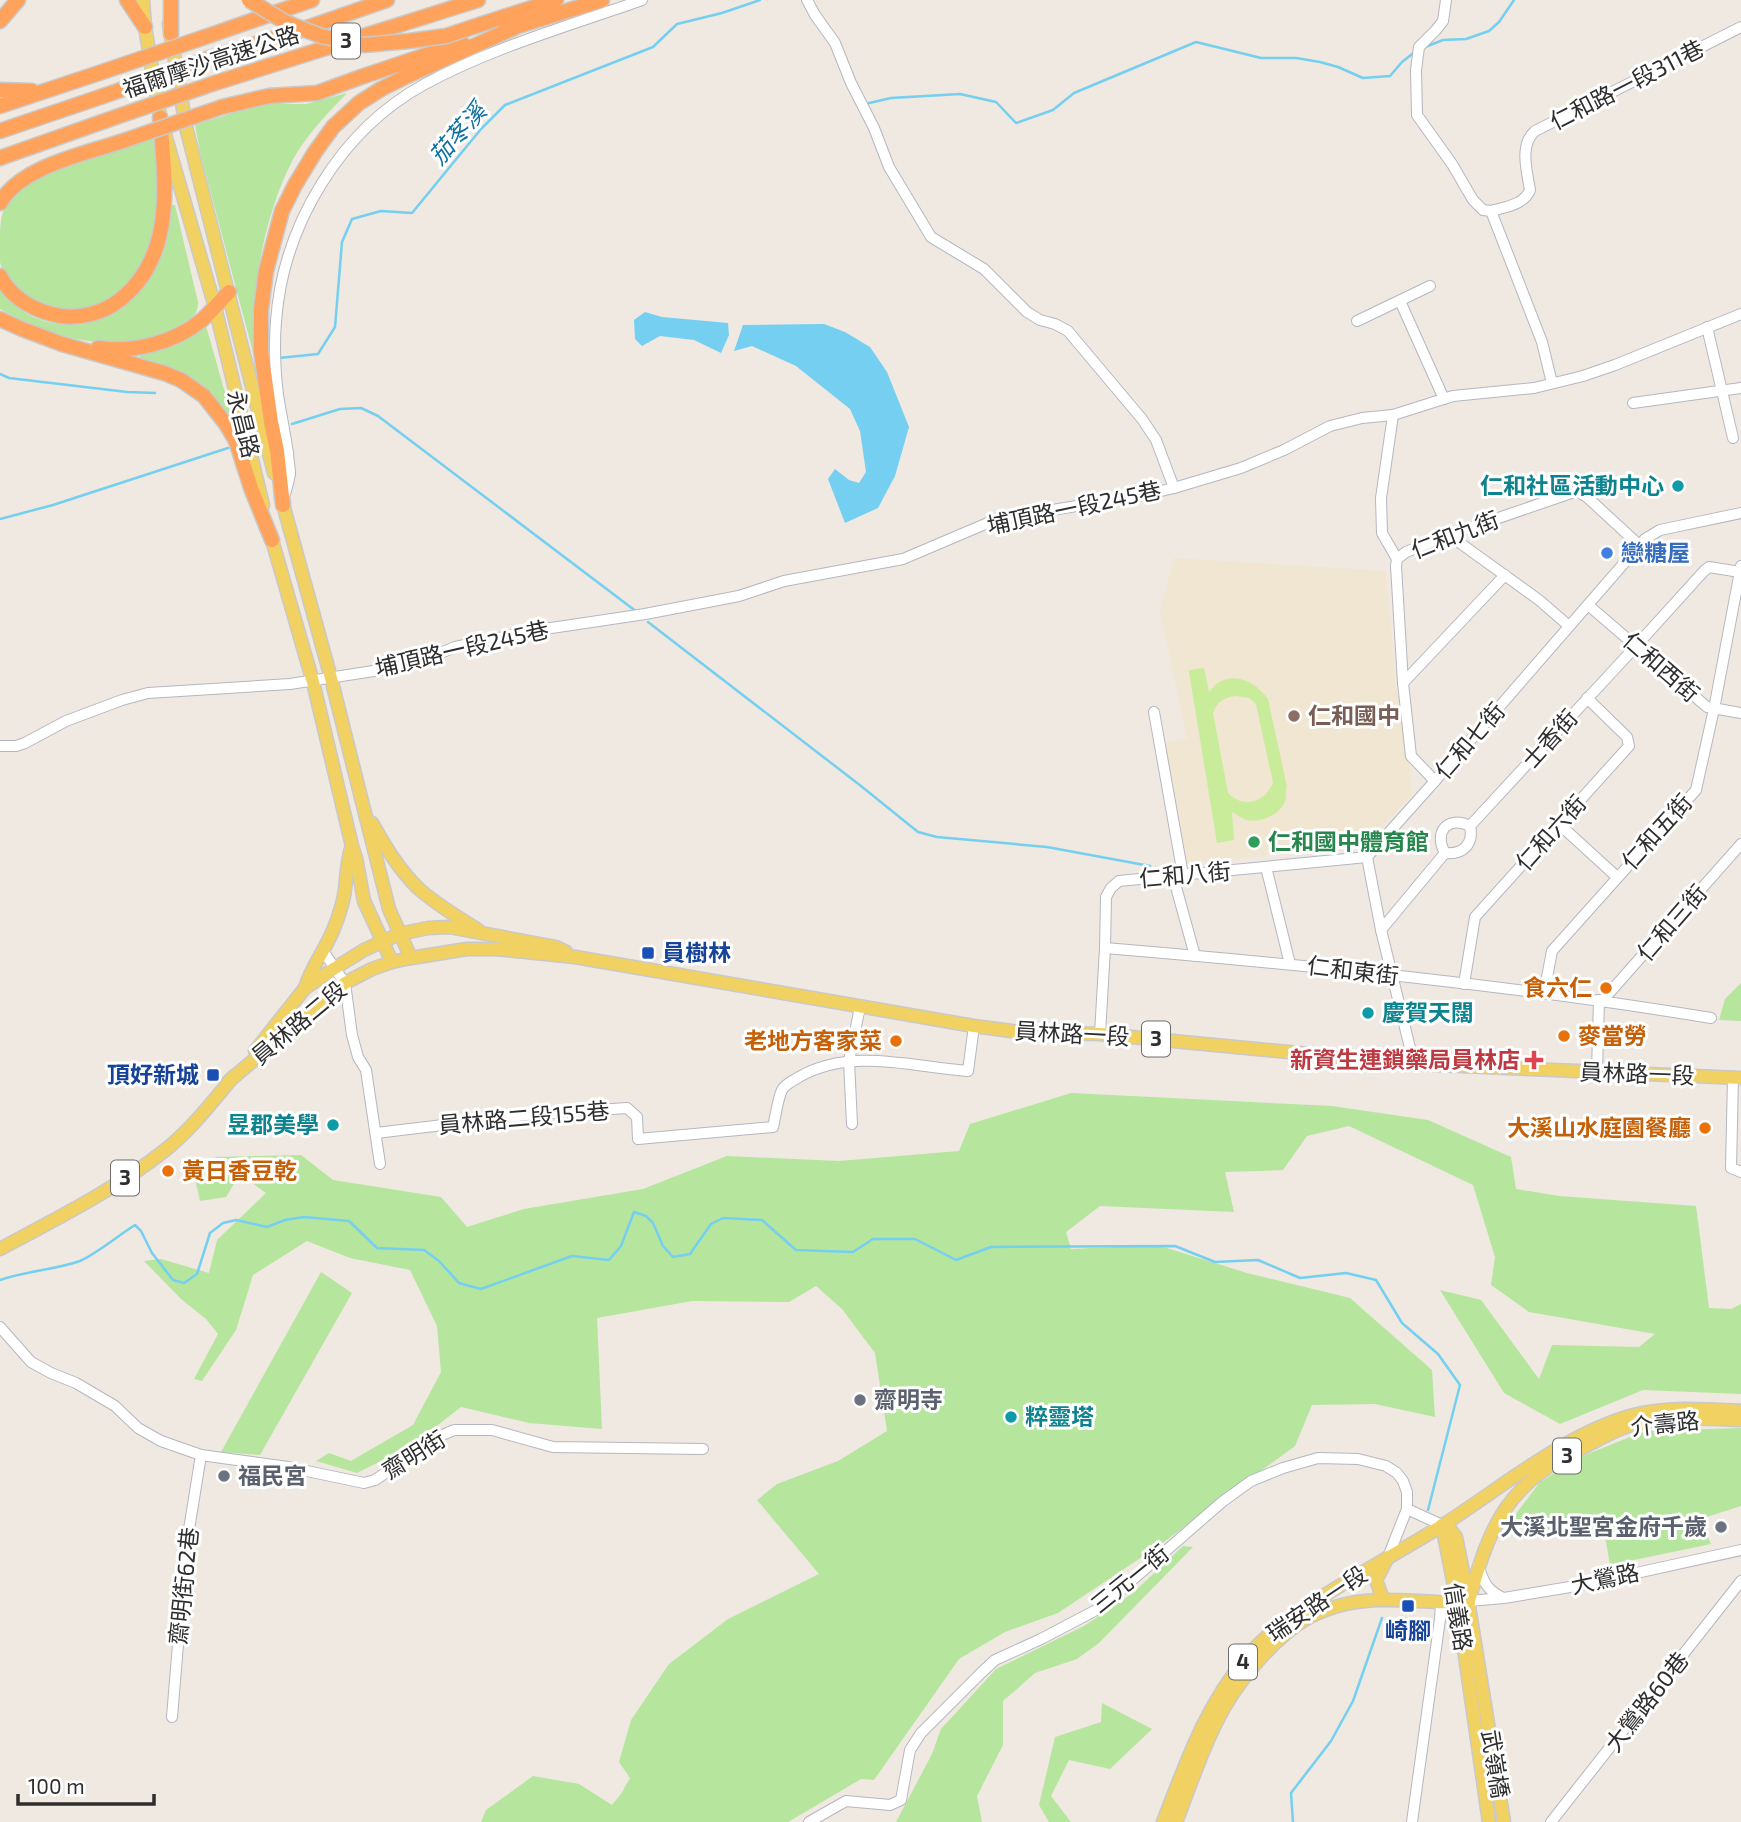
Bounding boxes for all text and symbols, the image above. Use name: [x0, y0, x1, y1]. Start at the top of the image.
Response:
street label: 福爾摩沙高速公路: [119, 19, 303, 103]
road number: 3: [332, 23, 360, 58]
street label: 仁和路一段311巷: [1545, 33, 1708, 135]
water label: 茄苳溪: [422, 94, 493, 170]
street label: 永昌路: [222, 387, 266, 461]
place label: 仁和社區活動中心: [1480, 471, 1664, 499]
street label: 埔頂路一段245巷: [984, 475, 1163, 539]
marker: 仁和社區活動中心: [1670, 478, 1686, 494]
street label: 仁和九街: [1407, 505, 1503, 564]
place label: 戀糖屋: [1621, 538, 1690, 566]
marker: 戀糖屋: [1599, 545, 1615, 561]
street label: 埔頂路一段245巷: [372, 614, 551, 682]
street label: 仁和西街: [1618, 626, 1706, 707]
street label: 仁和七街: [1429, 696, 1510, 784]
place label: 仁和國中: [1308, 701, 1400, 729]
street label: 士香街: [1516, 703, 1583, 773]
marker: 仁和國中: [1286, 708, 1302, 724]
street label: 仁和五街: [1615, 788, 1697, 875]
street label: 仁和六街: [1509, 789, 1591, 876]
place label: 仁和國中體育館: [1268, 827, 1429, 855]
marker: 仁和國中體育館: [1246, 834, 1262, 850]
street label: 仁和八街: [1138, 856, 1232, 892]
street label: 仁和三街: [1631, 878, 1712, 966]
place label: 員樹林: [662, 938, 731, 966]
marker: 員樹林: [640, 945, 656, 961]
street label: 仁和東街: [1306, 951, 1400, 990]
place label: 食六仁: [1523, 973, 1592, 1001]
street label: 員林路二段: [245, 975, 351, 1070]
marker: 食六仁: [1598, 980, 1614, 996]
place label: 慶賀天闊: [1382, 998, 1474, 1026]
marker: 慶賀天闊: [1360, 1005, 1376, 1021]
street label: 員林路一段: [1014, 1016, 1130, 1050]
road number: 3: [1142, 1021, 1170, 1056]
place label: 麥當勞: [1578, 1021, 1647, 1049]
place label: 老地方客家菜: [744, 1026, 882, 1054]
marker: 麥當勞: [1556, 1028, 1572, 1044]
marker: 老地方客家菜: [888, 1033, 904, 1049]
place label: 新資生連鎖藥局員林店: [1290, 1045, 1520, 1073]
marker: 新資生連鎖藥局員林店: [1526, 1052, 1542, 1068]
street label: 員林路一段: [1579, 1057, 1695, 1089]
place label: 頂好新城: [107, 1060, 199, 1088]
marker: 頂好新城: [205, 1067, 221, 1083]
street label: 員林路二段155巷: [437, 1096, 611, 1138]
place label: 昱郡美學: [227, 1110, 319, 1138]
place label: 大溪山水庭園餐廳: [1507, 1113, 1691, 1141]
marker: 昱郡美學: [325, 1117, 341, 1133]
marker: 大溪山水庭園餐廳: [1697, 1120, 1713, 1136]
place label: 黃日香豆乾: [182, 1156, 297, 1184]
road number: 3: [111, 1160, 139, 1196]
marker: 黃日香豆乾: [160, 1163, 176, 1179]
place label: 齋明寺: [874, 1385, 943, 1413]
marker: 齋明寺: [852, 1392, 868, 1408]
place label: 粹靈塔: [1025, 1402, 1094, 1430]
street label: 介壽路: [1629, 1405, 1701, 1441]
marker: 粹靈塔: [1003, 1409, 1019, 1425]
street label: 齋明街: [377, 1424, 450, 1484]
road number: 3: [1553, 1438, 1581, 1474]
place label: 福民宮: [238, 1461, 307, 1489]
marker: 福民宮: [216, 1468, 232, 1484]
place label: 大溪北聖宮金府千歲: [1500, 1512, 1707, 1540]
marker: 大溪北聖宮金府千歲: [1713, 1519, 1729, 1535]
street label: 齋明街62巷: [163, 1526, 203, 1646]
street label: 三元一街: [1085, 1538, 1174, 1618]
street label: 大鶯路: [1568, 1557, 1641, 1599]
street label: 瑞安路一段: [1261, 1559, 1372, 1647]
street label: 信義路: [1440, 1581, 1478, 1653]
marker: 崎腳: [1400, 1598, 1416, 1614]
place label: 崎腳: [1385, 1616, 1431, 1644]
road number: 4: [1229, 1644, 1257, 1680]
street label: 大鶯路60巷: [1599, 1646, 1694, 1757]
street label: 武嶺橋: [1477, 1728, 1515, 1800]
scale bar: [18, 1762, 154, 1806]
text: 100 m: [28, 1773, 85, 1798]

